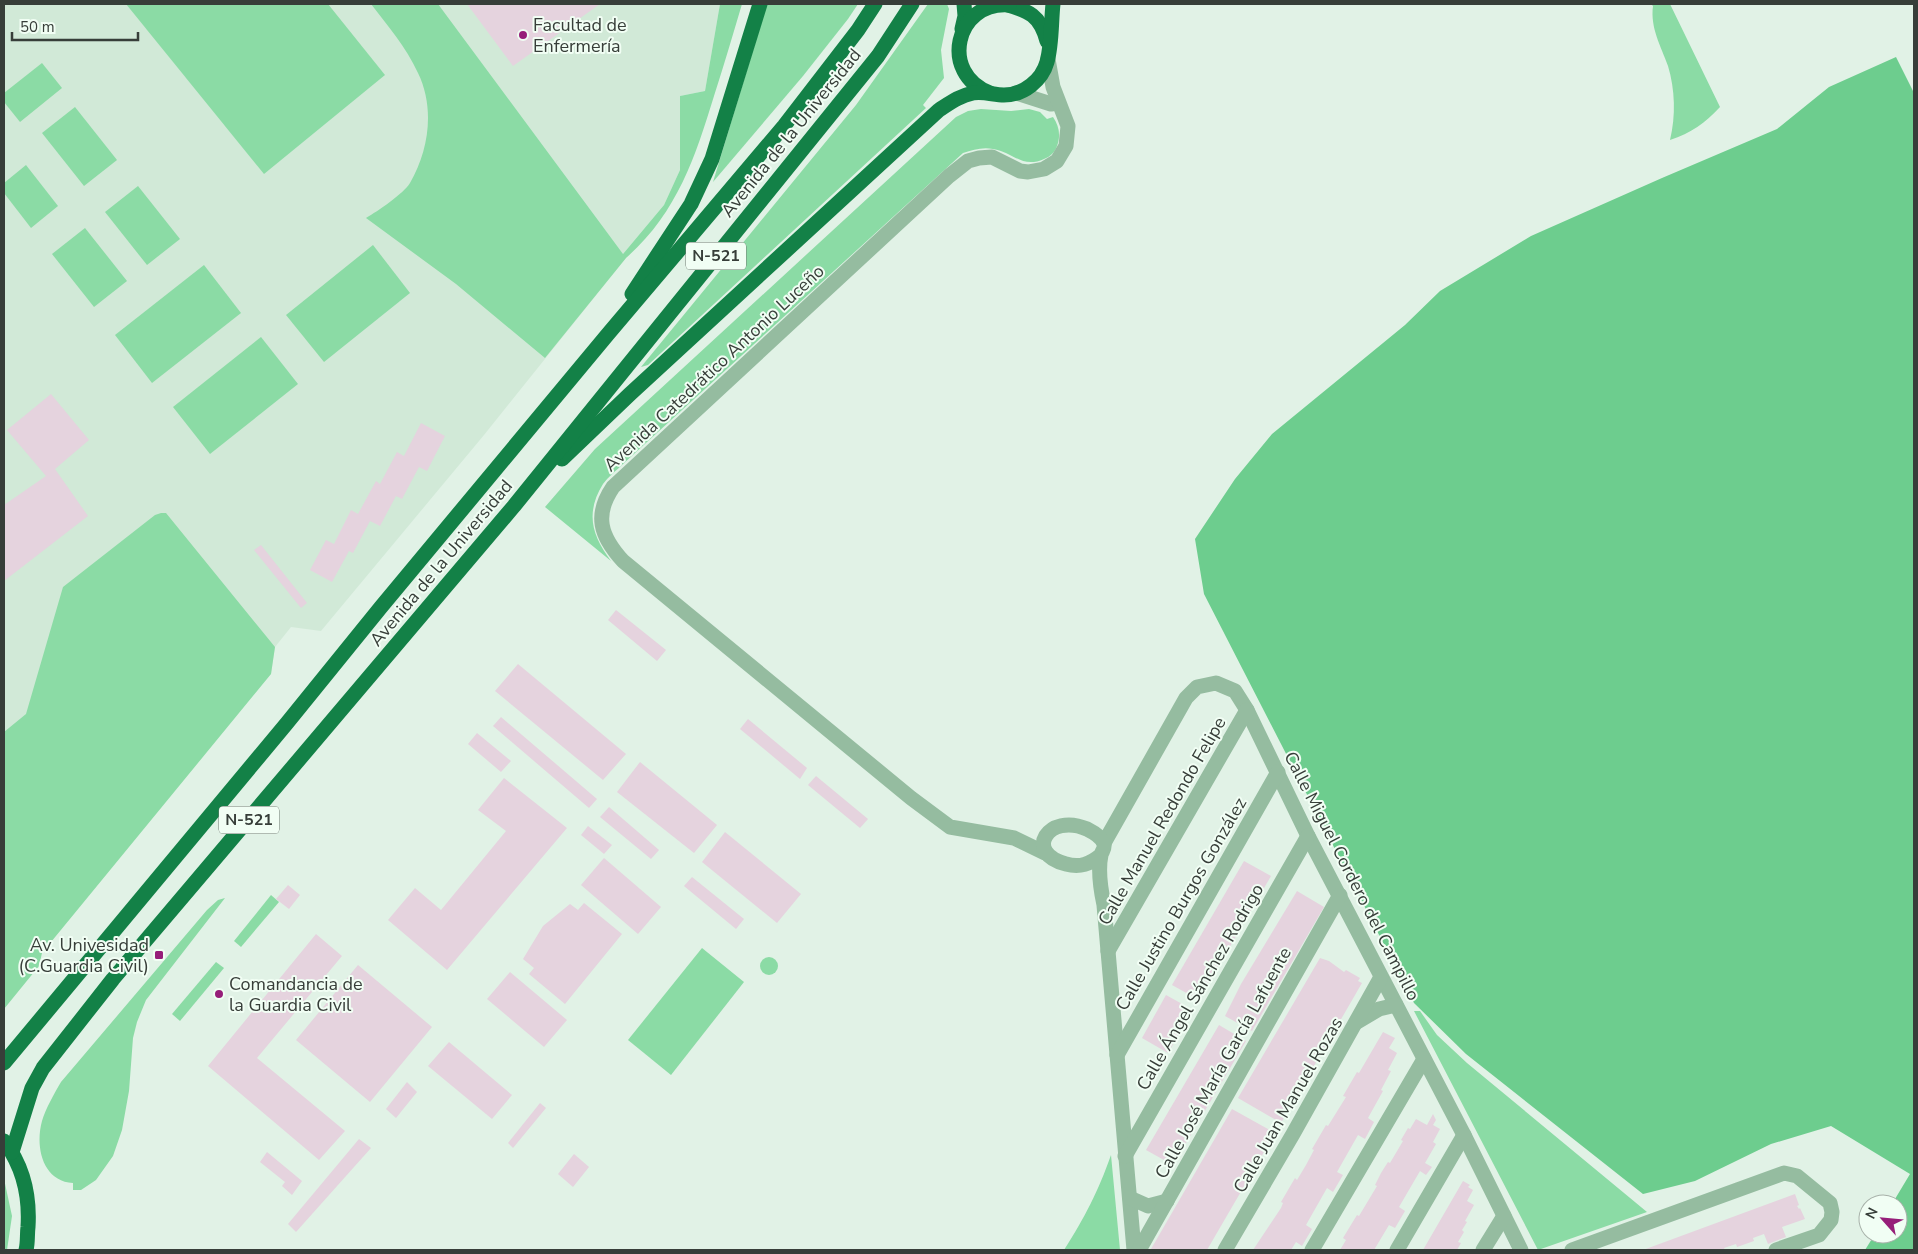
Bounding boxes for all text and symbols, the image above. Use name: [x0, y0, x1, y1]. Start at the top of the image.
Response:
scale bar: [12, 10, 139, 42]
place label: Facultad de Enfermería: [533, 13, 627, 58]
text: 50 m: [20, 17, 55, 37]
marker: Facultad de Enfermería: [517, 29, 529, 41]
street label: Avenida de la Universidad: [715, 44, 867, 222]
road number: N-521: [686, 242, 746, 270]
street label: Avenida Catedrático Antonio Luceño: [599, 259, 829, 477]
street label: Avenida de la Universidad: [364, 475, 518, 651]
street label: Calle Manuel Redondo Felipe: [1092, 712, 1232, 930]
street label: Calle Miguel Cordero del Campillo: [1278, 747, 1426, 1005]
street label: Calle Justino Burgos González: [1110, 793, 1252, 1015]
road number: N-521: [219, 806, 279, 834]
street label: Calle Ángel Sánchez Rodrigo: [1131, 879, 1269, 1095]
place label: Av. Univesidad (C.Guardia Civil): [19, 933, 149, 978]
street label: Calle José María García Lafuente: [1149, 943, 1297, 1183]
marker: Av. Univesidad (C.Guardia Civil): [153, 949, 165, 961]
place label: Comandancia de la Guardia Civil: [229, 972, 363, 1017]
marker: Comandancia de la Guardia Civil: [213, 988, 225, 1000]
street label: Calle Juan Manuel Rozas: [1228, 1013, 1348, 1197]
north arrow: [1858, 1194, 1908, 1244]
text: N: [1861, 1204, 1883, 1222]

